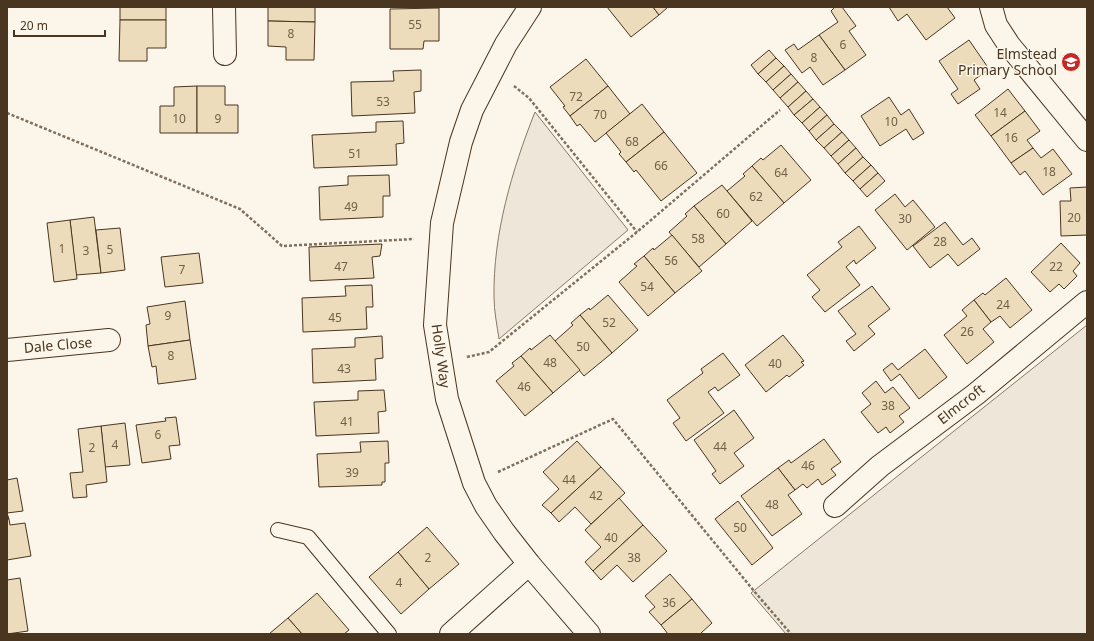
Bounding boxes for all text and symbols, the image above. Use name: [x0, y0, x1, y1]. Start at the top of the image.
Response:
scale bar: [14, 12, 105, 38]
house number: 55: [408, 16, 422, 33]
text: 20 m: [20, 17, 48, 34]
house number: 8: [288, 25, 295, 42]
house number: 6: [840, 36, 847, 53]
place label: Elmstead Primary School: [958, 44, 1057, 79]
house number: 8: [811, 49, 818, 66]
school or university icon: Elmstead Primary School: [1060, 51, 1082, 73]
house number: 72: [569, 88, 583, 105]
house number: 53: [376, 93, 390, 110]
house number: 14: [993, 104, 1007, 121]
house number: 70: [593, 106, 607, 123]
house number: 10: [172, 110, 186, 127]
house number: 9: [215, 110, 222, 127]
house number: 10: [884, 113, 898, 130]
house number: 16: [1004, 129, 1018, 146]
house number: 68: [625, 133, 639, 150]
house number: 51: [348, 145, 362, 162]
house number: 66: [654, 157, 668, 174]
house number: 18: [1042, 163, 1056, 180]
house number: 64: [774, 164, 788, 181]
house number: 62: [749, 188, 763, 205]
house number: 49: [344, 198, 358, 215]
house number: 60: [716, 205, 730, 222]
house number: 20: [1067, 209, 1081, 226]
house number: 30: [898, 210, 912, 227]
house number: 58: [691, 230, 705, 247]
house number: 28: [933, 233, 947, 250]
house number: 1: [59, 240, 65, 257]
house number: 5: [107, 241, 114, 258]
house number: 3: [83, 242, 90, 259]
house number: 56: [664, 252, 678, 269]
house number: 47: [334, 258, 348, 275]
house number: 22: [1049, 258, 1063, 275]
house number: 7: [179, 261, 186, 278]
house number: 54: [640, 278, 654, 295]
house number: 24: [996, 296, 1010, 313]
house number: 9: [165, 307, 172, 324]
house number: 45: [328, 309, 342, 326]
house number: 52: [602, 314, 616, 331]
street label: Holly Way: [428, 323, 456, 390]
house number: 26: [960, 323, 974, 340]
street label: Dale Close: [23, 332, 93, 357]
house number: 50: [576, 338, 590, 355]
house number: 8: [168, 347, 175, 364]
house number: 48: [543, 354, 557, 371]
house number: 40: [768, 355, 782, 372]
house number: 43: [337, 360, 351, 377]
house number: 46: [517, 378, 531, 395]
street label: Elmcroft: [933, 379, 988, 428]
house number: 38: [881, 397, 895, 414]
house number: 41: [340, 413, 354, 430]
house number: 6: [155, 426, 162, 443]
house number: 4: [112, 436, 119, 453]
house number: 44: [713, 438, 727, 455]
house number: 2: [89, 439, 96, 456]
house number: 46: [801, 457, 815, 474]
house number: 39: [345, 464, 359, 481]
house number: 44: [562, 471, 576, 488]
house number: 42: [589, 487, 603, 504]
house number: 48: [765, 496, 779, 513]
house number: 50: [733, 519, 747, 536]
house number: 40: [604, 529, 618, 546]
house number: 2: [425, 549, 432, 566]
house number: 38: [627, 549, 641, 566]
house number: 4: [396, 574, 403, 591]
house number: 36: [662, 594, 676, 611]

